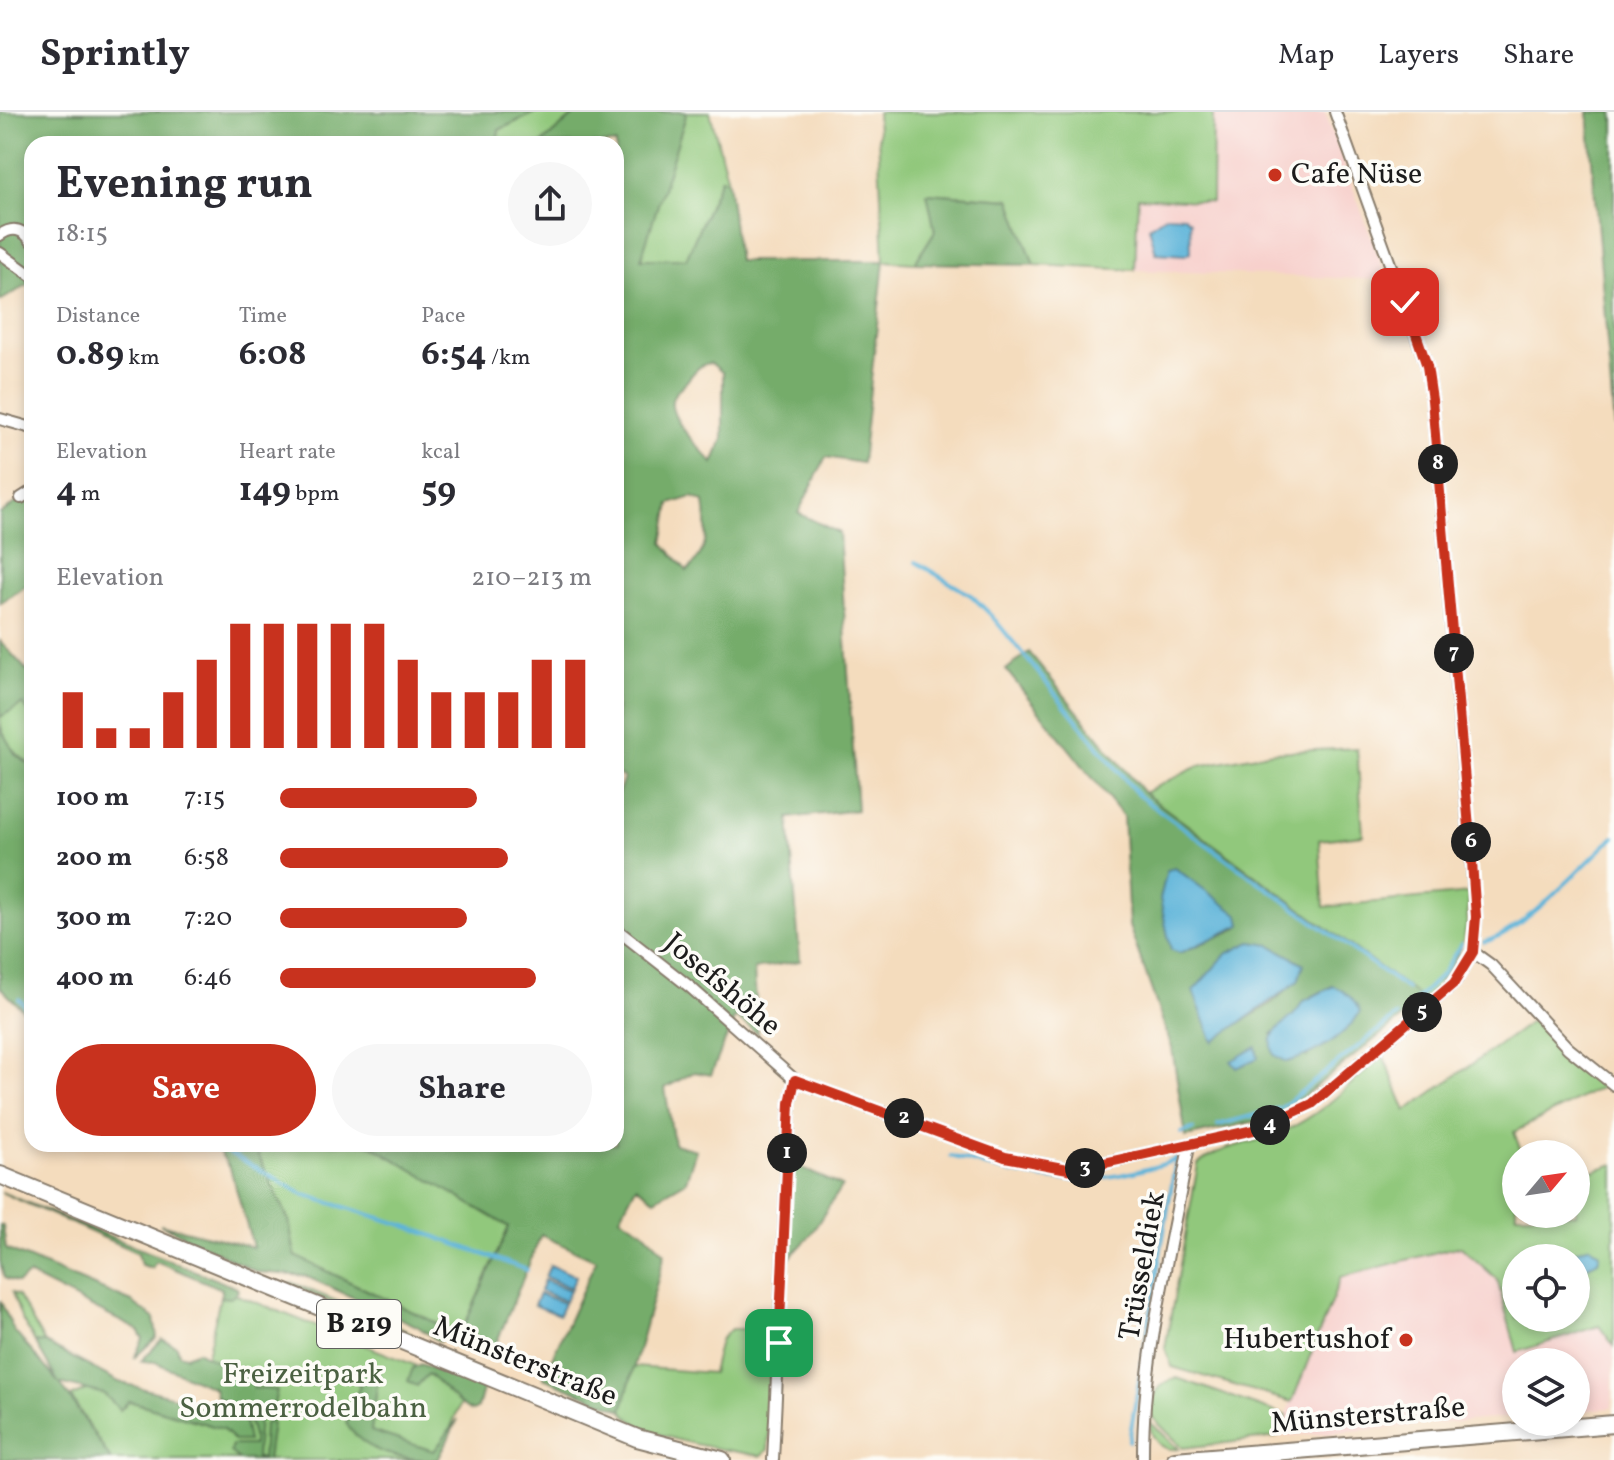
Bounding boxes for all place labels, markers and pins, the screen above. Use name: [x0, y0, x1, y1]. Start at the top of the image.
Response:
place label: Cafe Nüse: [1291, 154, 1422, 196]
marker: Cafe Nüse: [1266, 166, 1284, 184]
pin: [1371, 268, 1439, 336]
pin: 8: [1418, 444, 1458, 484]
pin: 7: [1434, 633, 1474, 673]
pin: 6: [1451, 822, 1491, 862]
pin: 5: [1402, 992, 1442, 1032]
pin: 2: [884, 1098, 924, 1138]
pin: 4: [1250, 1105, 1290, 1145]
pin: 1: [767, 1133, 807, 1173]
pin: 3: [1065, 1148, 1105, 1188]
pin: [745, 1309, 813, 1377]
place label: Hubertushof: [1223, 1319, 1393, 1361]
marker: Hubertushof: [1397, 1331, 1415, 1349]

